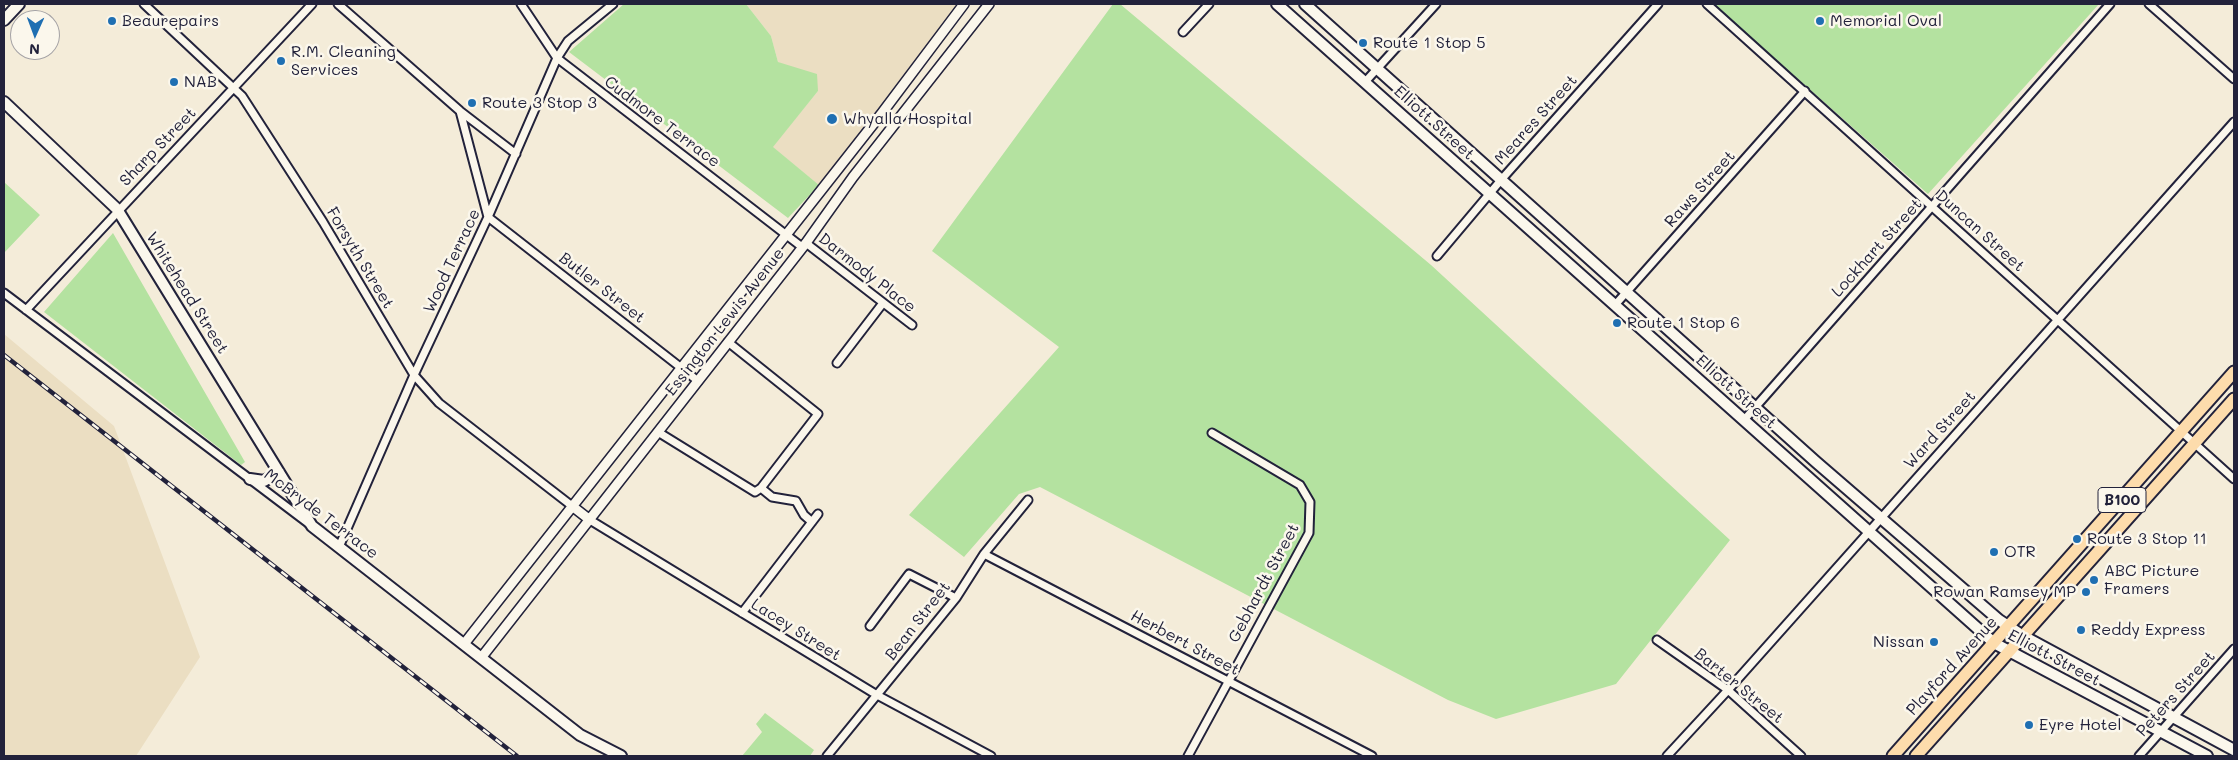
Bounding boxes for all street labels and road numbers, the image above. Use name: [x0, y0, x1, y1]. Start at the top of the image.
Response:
street label: Meares Street: [1491, 71, 1581, 169]
street label: Cudmore Terrace: [600, 72, 724, 172]
street label: Elliott Street: [1390, 82, 1478, 164]
street label: Sharp Street: [116, 104, 200, 190]
street label: Raws Street: [1661, 147, 1739, 231]
street label: Duncan Street: [1932, 186, 2028, 276]
street label: Lockhart Street: [1828, 195, 1926, 301]
street label: Forsyth Street: [322, 204, 398, 312]
street label: Wood Terrace: [420, 206, 484, 316]
street label: Whitehead Street: [142, 229, 232, 357]
street label: Darmody Place: [815, 229, 919, 317]
street label: Essington Lewis Avenue: [661, 244, 789, 400]
street label: Butler Street: [555, 249, 649, 327]
street label: Elliott Street: [1692, 351, 1780, 433]
street label: Ward Street: [1900, 387, 1980, 473]
street label: McBryde Terrace: [260, 465, 382, 563]
road number: B100: [2098, 488, 2146, 512]
street label: Gebhardt Street: [1224, 520, 1304, 646]
street label: Bean Street: [881, 578, 955, 664]
street label: Lacey Street: [748, 595, 844, 665]
street label: Herbert Street: [1127, 606, 1243, 680]
street label: Playford Avenue: [1903, 613, 2001, 719]
street label: Elliott Street: [2005, 626, 2103, 690]
street label: Barter Street: [1691, 644, 1787, 728]
street label: Peters Street: [2133, 647, 2219, 741]

